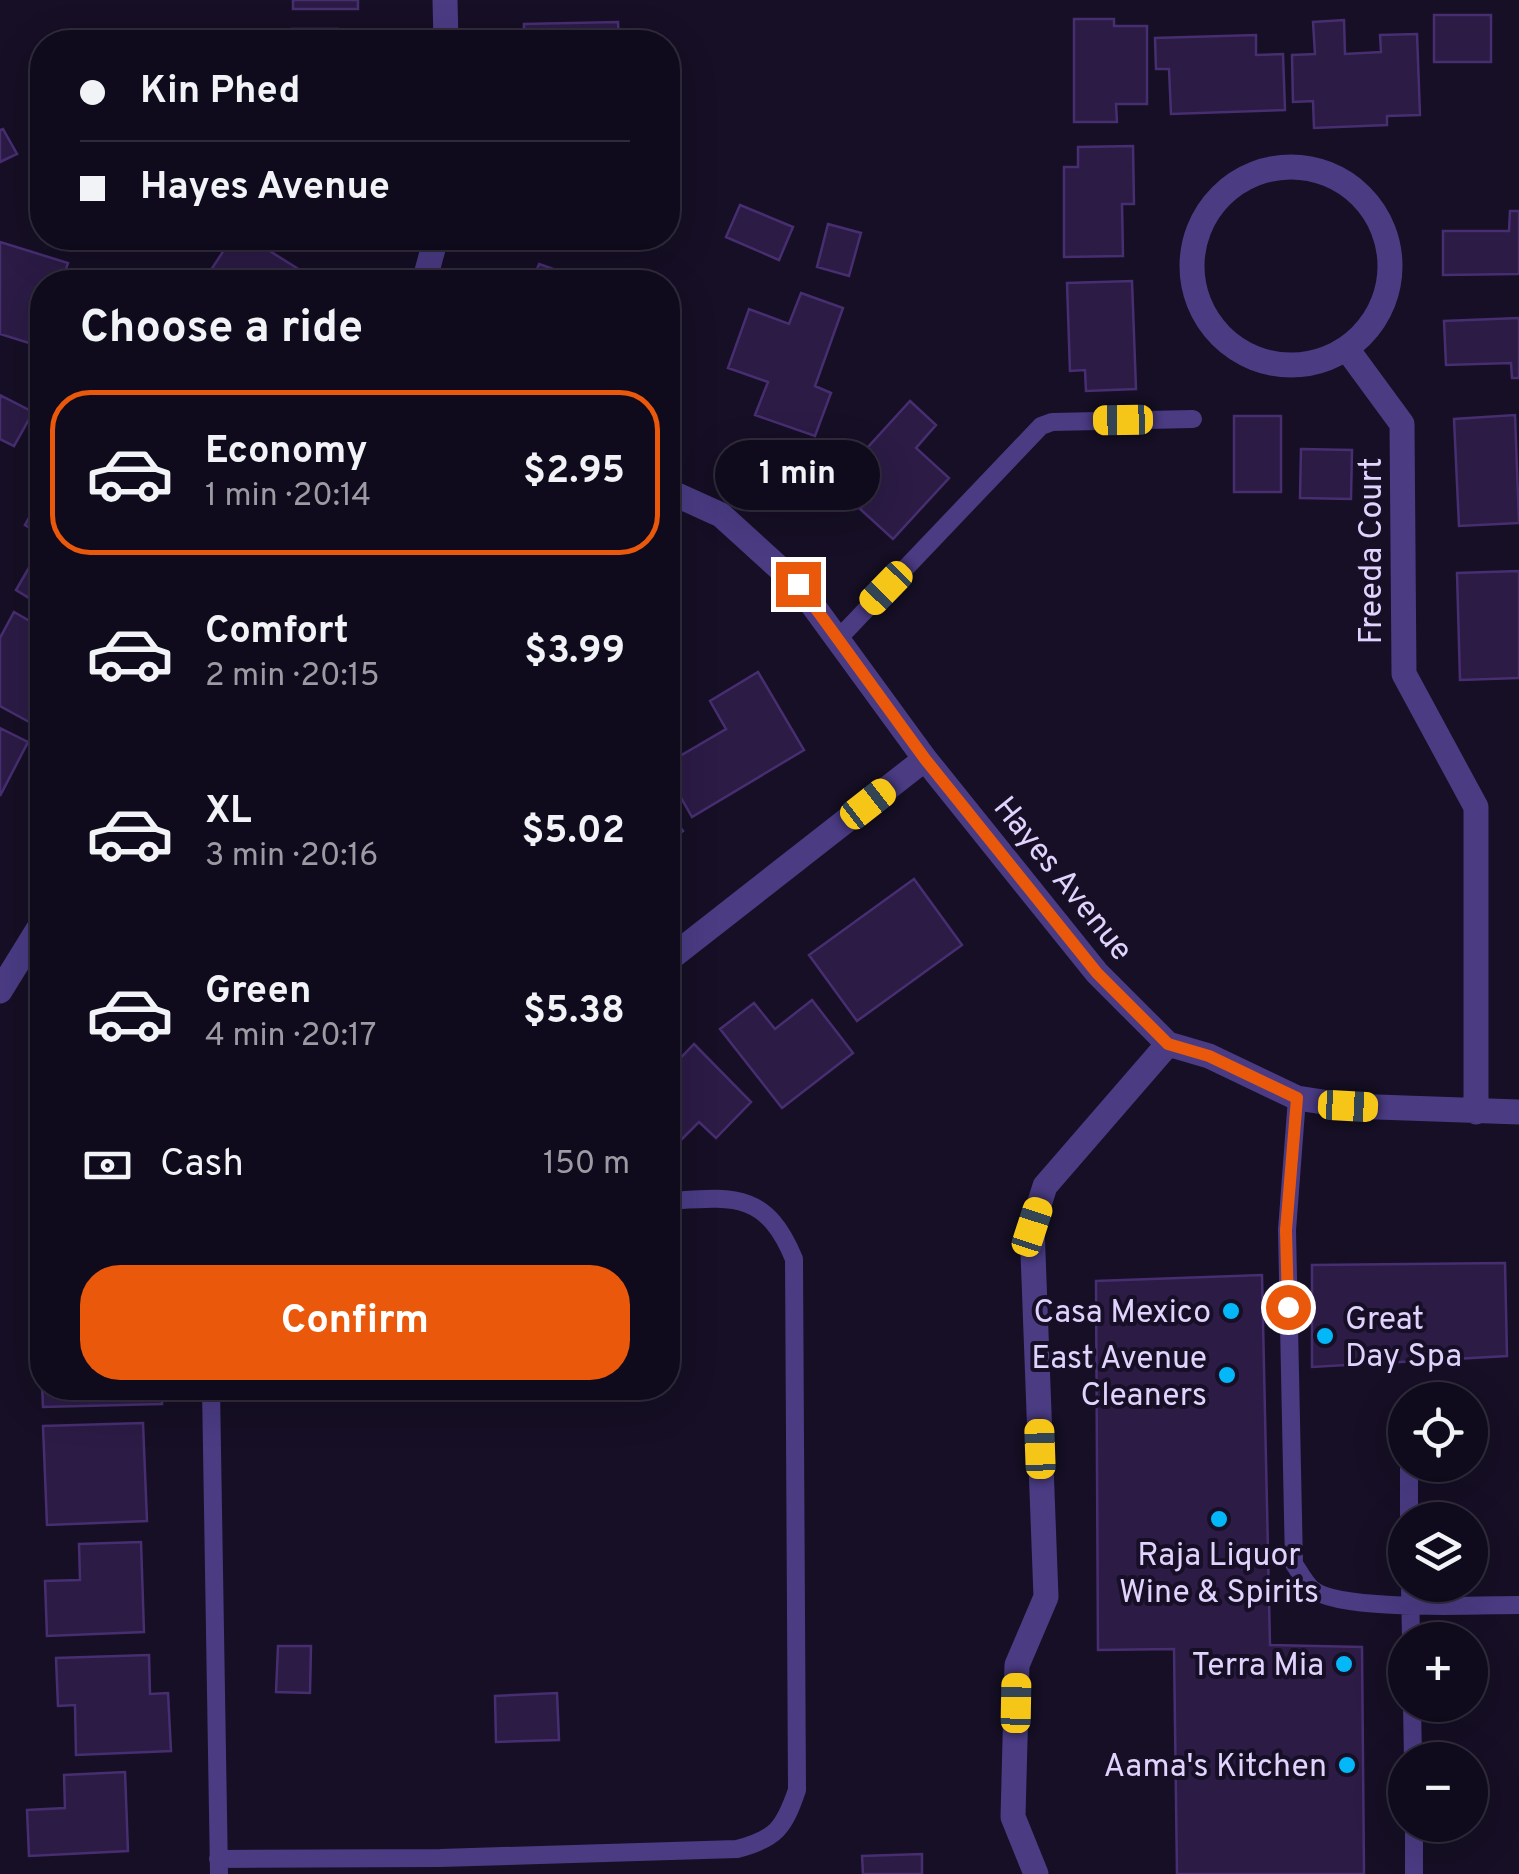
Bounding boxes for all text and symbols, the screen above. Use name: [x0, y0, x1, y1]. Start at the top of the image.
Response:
text: Kin Phed: [140, 68, 300, 117]
text: Hayes Avenue: [140, 164, 390, 213]
text: Choose a ride: [80, 301, 363, 358]
car: [1093, 404, 1153, 436]
icon: car: [85, 428, 175, 518]
text: Economy: [205, 428, 367, 477]
callout: 1 min: [716, 439, 880, 509]
text: $2.95: [523, 448, 625, 497]
text: 1 min: [759, 455, 836, 495]
street label: Freeda Court: [1353, 457, 1393, 645]
text: 1 min · 20:14: [205, 477, 371, 517]
car: [854, 556, 918, 620]
route end: [776, 562, 821, 607]
icon: car: [85, 608, 175, 698]
text: Comfort: [205, 608, 349, 657]
text: $3.99: [524, 628, 625, 677]
text: 2 min · 20:15: [205, 657, 380, 697]
car: [835, 774, 901, 834]
icon: car: [85, 788, 175, 878]
text: XL: [205, 788, 252, 837]
street label: Hayes Avenue: [983, 790, 1140, 970]
text: $5.02: [521, 808, 625, 857]
text: 3 min · 20:16: [205, 837, 378, 877]
icon: car: [85, 968, 175, 1058]
text: Green: [205, 968, 311, 1017]
text: $5.38: [523, 988, 625, 1037]
text: 4 min · 20:17: [205, 1017, 377, 1057]
car: [1317, 1089, 1379, 1123]
icon: cash: [80, 1138, 135, 1193]
text: Cash: [160, 1141, 244, 1190]
text: 150 m: [543, 1145, 630, 1185]
car: [1008, 1194, 1056, 1260]
button: Confirm: [80, 1265, 630, 1380]
route start: [1266, 1285, 1311, 1330]
place label: Casa Mexico: [1034, 1294, 1211, 1334]
marker: Casa Mexico: [1220, 1300, 1242, 1322]
place label: Great Day Spa: [1345, 1301, 1462, 1378]
marker: Great Day Spa: [1314, 1325, 1336, 1347]
place label: East Avenue Cleaners: [1031, 1340, 1207, 1417]
marker: East Avenue Cleaners: [1216, 1364, 1238, 1386]
map controls: [1388, 1382, 1488, 1842]
button: locate: [1388, 1382, 1488, 1482]
car: [1024, 1418, 1056, 1480]
button: layers: [1388, 1502, 1488, 1602]
marker: Raja Liquor Wine & Spirits: [1208, 1508, 1230, 1530]
place label: Raja Liquor Wine & Spirits: [1119, 1537, 1319, 1614]
button: +: [1388, 1622, 1488, 1722]
place label: Terra Mia: [1192, 1647, 1324, 1687]
marker: Terra Mia: [1333, 1653, 1355, 1675]
car: [1000, 1673, 1032, 1733]
button: −: [1388, 1742, 1488, 1842]
place label: Aama's Kitchen: [1104, 1748, 1327, 1788]
marker: Aama's Kitchen: [1336, 1754, 1358, 1776]

